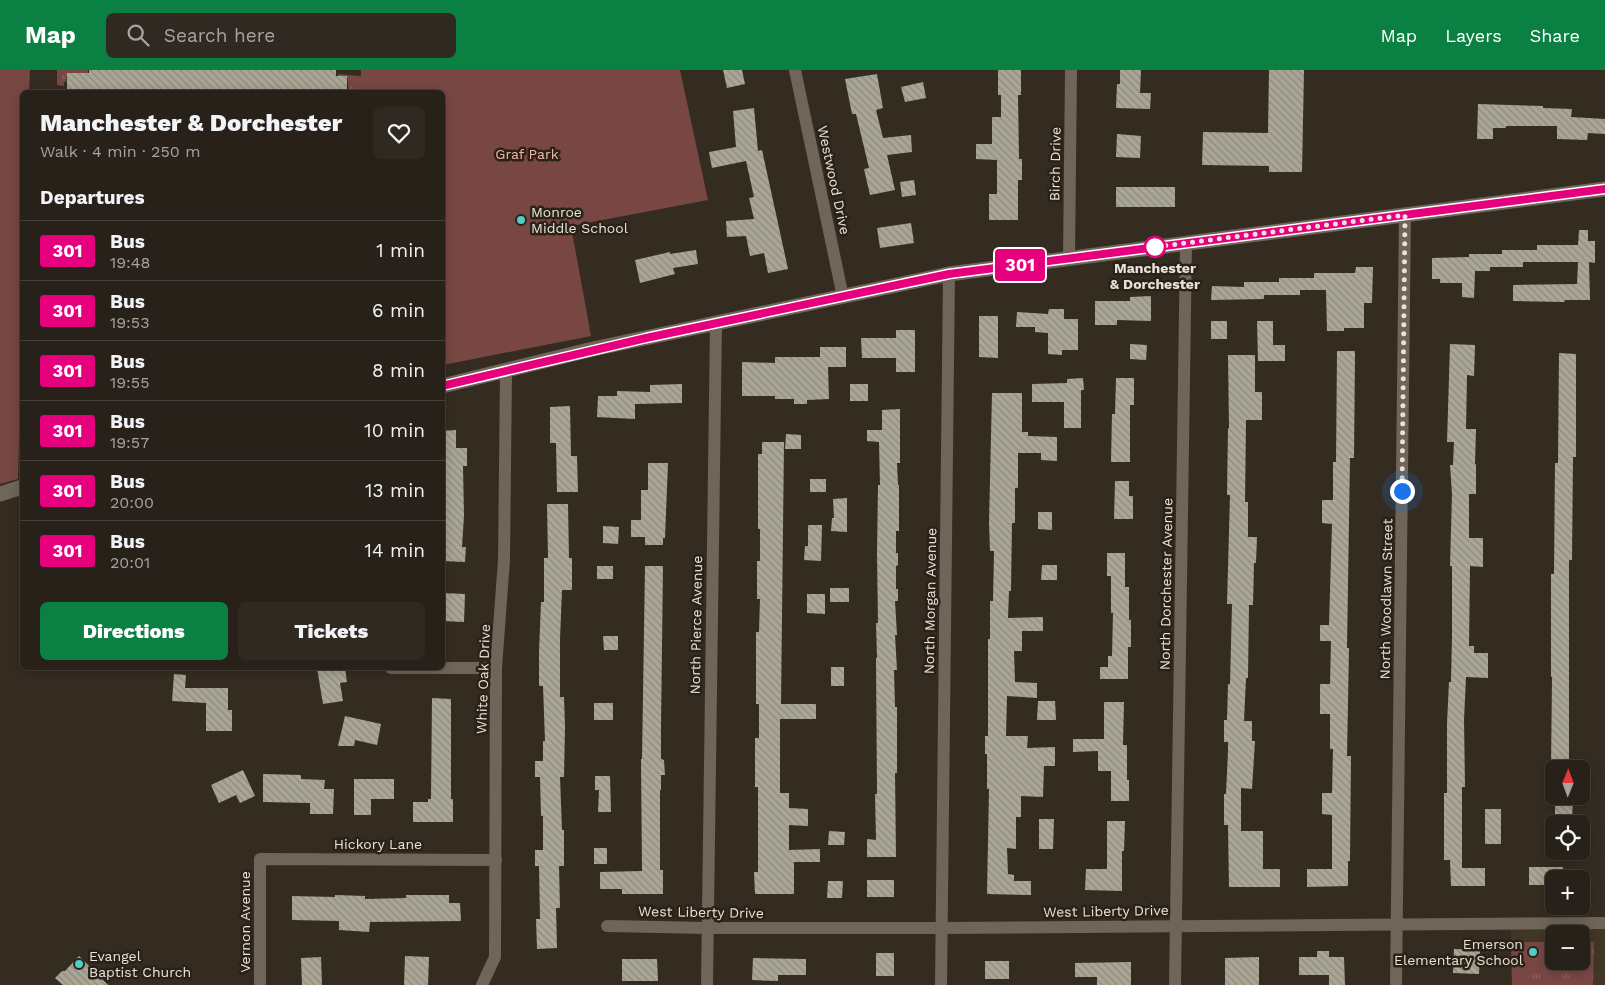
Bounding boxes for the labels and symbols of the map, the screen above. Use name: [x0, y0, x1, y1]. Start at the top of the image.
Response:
street label: Westwood Drive: [815, 124, 853, 236]
street label: Birch Drive: [1046, 127, 1064, 201]
park label: Graf Park: [495, 146, 559, 162]
place label: Monroe Middle School: [531, 204, 629, 236]
marker: Monroe Middle School: [515, 214, 527, 226]
marker: Manchester & Dorchester: [1144, 236, 1166, 258]
line badge: 301: [991, 249, 1049, 281]
place label: Manchester & Dorchester: [1110, 260, 1200, 292]
your location: [1390, 479, 1415, 504]
street label: North Dorchester Avenue: [1156, 498, 1176, 670]
street label: North Woodlawn Street: [1377, 518, 1395, 679]
street label: North Morgan Avenue: [921, 528, 939, 674]
street label: North Pierce Avenue: [687, 556, 705, 694]
street label: White Oak Drive: [473, 624, 493, 734]
north arrow: [1545, 760, 1590, 805]
street label: Hickory Lane: [334, 836, 422, 852]
street label: Vernon Avenue: [237, 871, 253, 973]
street label: West Liberty Drive: [1043, 902, 1169, 920]
street label: West Liberty Drive: [638, 903, 764, 921]
place label: Emerson Elementary School: [1394, 936, 1524, 968]
marker: Emerson Elementary School: [1527, 946, 1539, 958]
place label: Evangel Baptist Church: [89, 948, 191, 980]
marker: Evangel Baptist Church: [73, 958, 85, 970]

